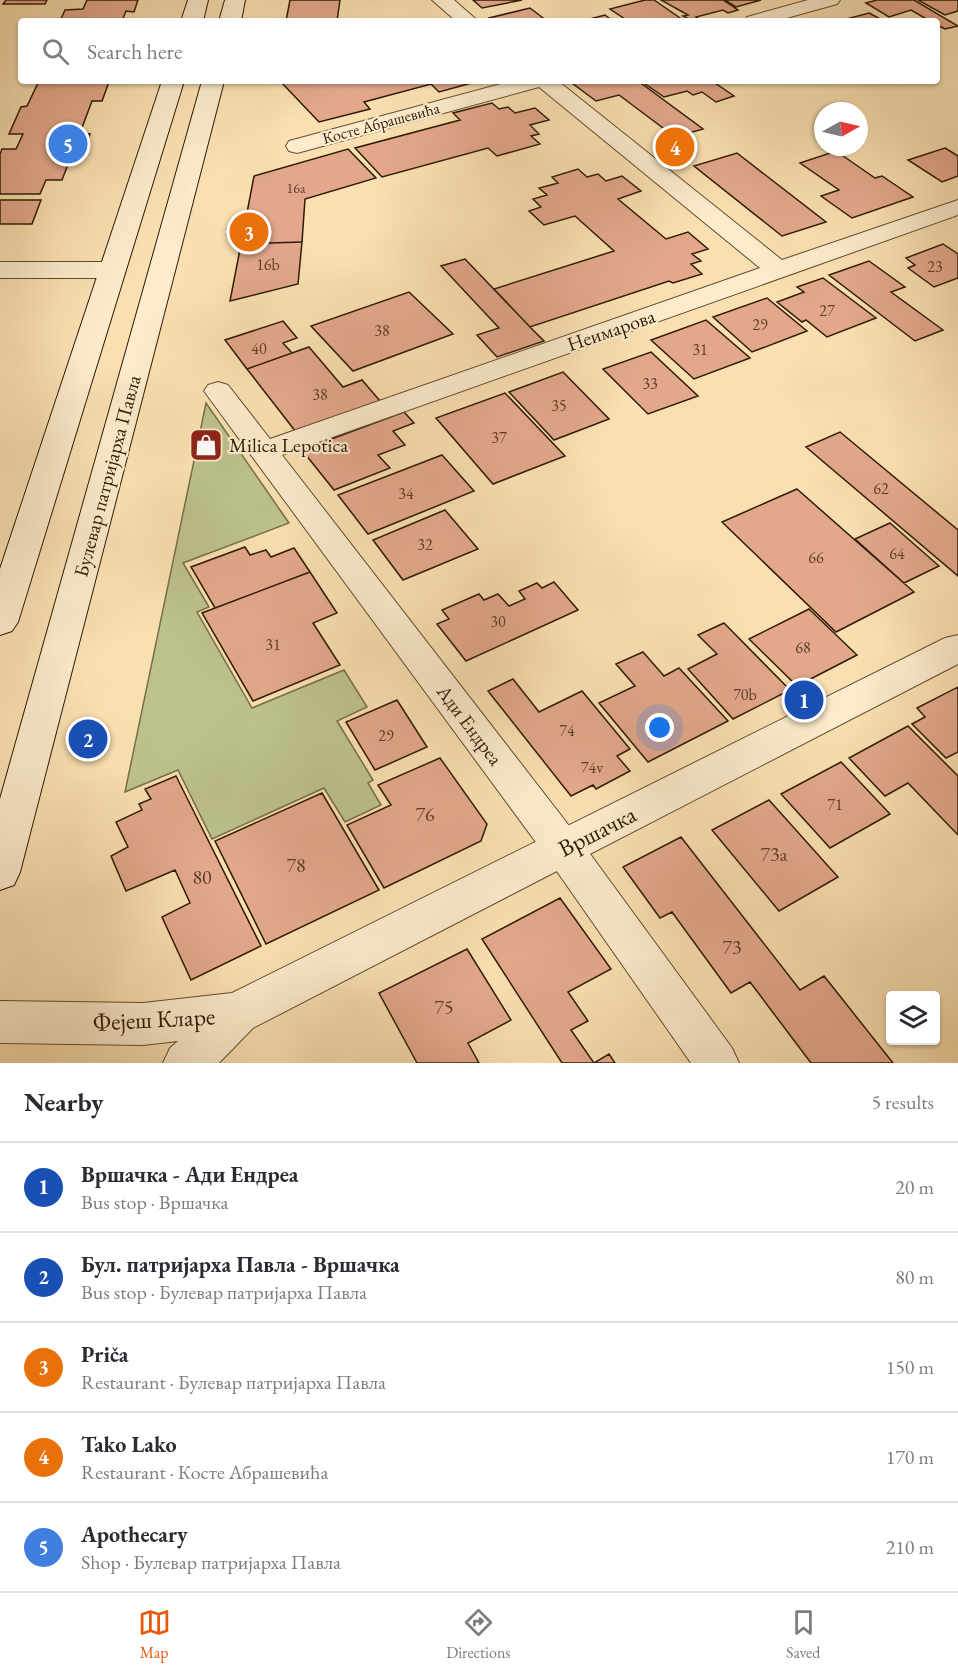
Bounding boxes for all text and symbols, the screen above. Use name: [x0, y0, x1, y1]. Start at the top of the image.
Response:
search box: [18, 18, 940, 84]
icon: search: [39, 35, 72, 68]
text: Search here: [87, 37, 182, 66]
street label: Косте Абрашевића: [320, 97, 443, 149]
north arrow: [814, 102, 868, 156]
pin: 5: [48, 122, 88, 166]
pin: 4: [656, 124, 694, 170]
house number: 16a: [286, 179, 306, 197]
pin: 3: [230, 210, 268, 254]
house number: 16b: [256, 254, 280, 275]
house number: 23: [927, 256, 943, 277]
house number: 27: [819, 300, 835, 321]
street label: Неимарова: [563, 303, 659, 357]
house number: 29: [752, 314, 768, 335]
house number: 38: [374, 320, 390, 341]
house number: 40: [251, 338, 267, 359]
house number: 31: [692, 339, 708, 360]
street label: Булевар патријарха Павла: [67, 372, 147, 580]
house number: 33: [642, 373, 658, 394]
house number: 38: [312, 384, 328, 405]
house number: 35: [551, 395, 567, 416]
shop icon: Milica Lepotica: [188, 427, 224, 463]
house number: 37: [491, 427, 507, 448]
place label: Milica Lepotica: [229, 432, 348, 458]
house number: 62: [873, 478, 889, 499]
house number: 34: [398, 483, 414, 504]
house number: 32: [417, 534, 433, 555]
house number: 64: [889, 543, 905, 564]
house number: 66: [808, 547, 824, 568]
house number: 30: [490, 611, 506, 632]
house number: 31: [265, 634, 281, 655]
house number: 68: [795, 637, 811, 658]
pin: 1: [784, 678, 824, 722]
street label: Ади Ендреа: [431, 679, 509, 771]
house number: 70b: [733, 684, 757, 705]
your location: [645, 713, 674, 742]
pin: 2: [68, 716, 107, 762]
house number: 74: [559, 720, 575, 741]
house number: 29: [378, 725, 394, 746]
house number: 74v: [581, 757, 604, 778]
house number: 71: [827, 794, 843, 815]
street label: Вршачка: [553, 798, 642, 864]
house number: 76: [415, 801, 435, 827]
house number: 73a: [760, 841, 788, 867]
house number: 78: [286, 852, 306, 878]
house number: 80: [192, 864, 212, 890]
house number: 73: [722, 934, 742, 960]
map controls: [886, 991, 940, 1045]
button: layers: [886, 991, 940, 1045]
house number: 75: [434, 994, 454, 1020]
street label: Фејеш Кларе: [92, 1000, 216, 1038]
text: Nearby: [24, 1085, 104, 1119]
text: 5 results: [871, 1089, 934, 1115]
text: Вршачка - Ади Ендреа: [81, 1160, 299, 1189]
text: 1: [38, 1174, 49, 1200]
text: 20 m: [895, 1174, 934, 1200]
text: Bus stop · Вршачка: [81, 1189, 229, 1215]
text: Бул. патријарха Павла - Вршачка: [81, 1250, 400, 1279]
text: 2: [38, 1264, 49, 1290]
text: 80 m: [895, 1264, 934, 1290]
text: Bus stop · Булевар патријарха Павла: [81, 1279, 367, 1305]
text: Priča: [81, 1340, 128, 1369]
text: 3: [38, 1354, 49, 1380]
text: 150 m: [886, 1354, 934, 1380]
text: Restaurant · Булевар патријарха Павла: [81, 1369, 386, 1395]
text: Tako Lako: [81, 1430, 177, 1459]
text: 4: [38, 1444, 49, 1470]
text: 170 m: [886, 1444, 934, 1470]
text: Restaurant · Косте Абрашевића: [81, 1459, 328, 1485]
text: Apothecary: [81, 1520, 188, 1549]
text: 5: [38, 1534, 49, 1560]
text: 210 m: [886, 1534, 934, 1560]
text: Shop · Булевар патријарха Павла: [81, 1549, 341, 1575]
tab: Map: [138, 1606, 171, 1663]
tab: Directions: [446, 1606, 511, 1663]
tab: Saved: [786, 1606, 820, 1663]

